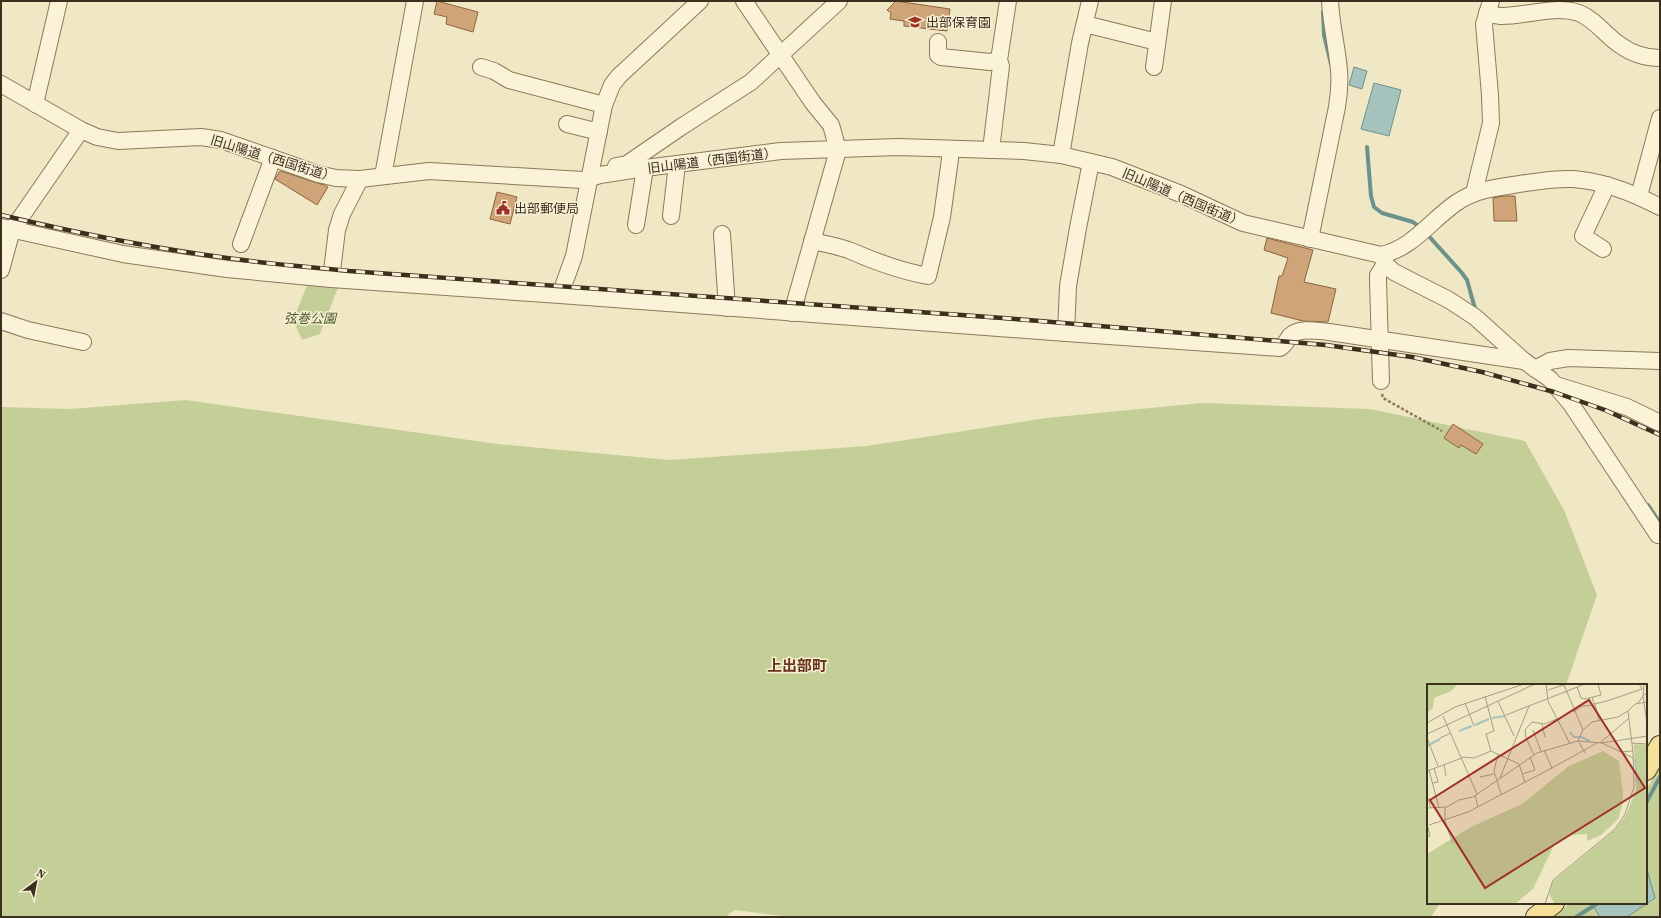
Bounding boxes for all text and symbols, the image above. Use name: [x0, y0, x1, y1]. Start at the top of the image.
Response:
school or university icon: 出部保育園: [907, 14, 923, 30]
place label: 出部保育園: [926, 14, 991, 31]
street label: 旧山陽道（西国街道）: [208, 131, 338, 186]
street label: 旧山陽道（西国街道）: [647, 144, 778, 177]
street label: 旧山陽道（西国街道）: [1120, 164, 1246, 231]
public building icon: 出部郵便局: [495, 200, 511, 216]
place label: 出部郵便局: [514, 200, 579, 217]
park label: 弦巻公園: [284, 310, 338, 327]
district label: 上出部町: [767, 655, 827, 676]
inset map: [1427, 684, 1647, 904]
north arrow: [16, 862, 56, 902]
text: N: [34, 865, 48, 882]

